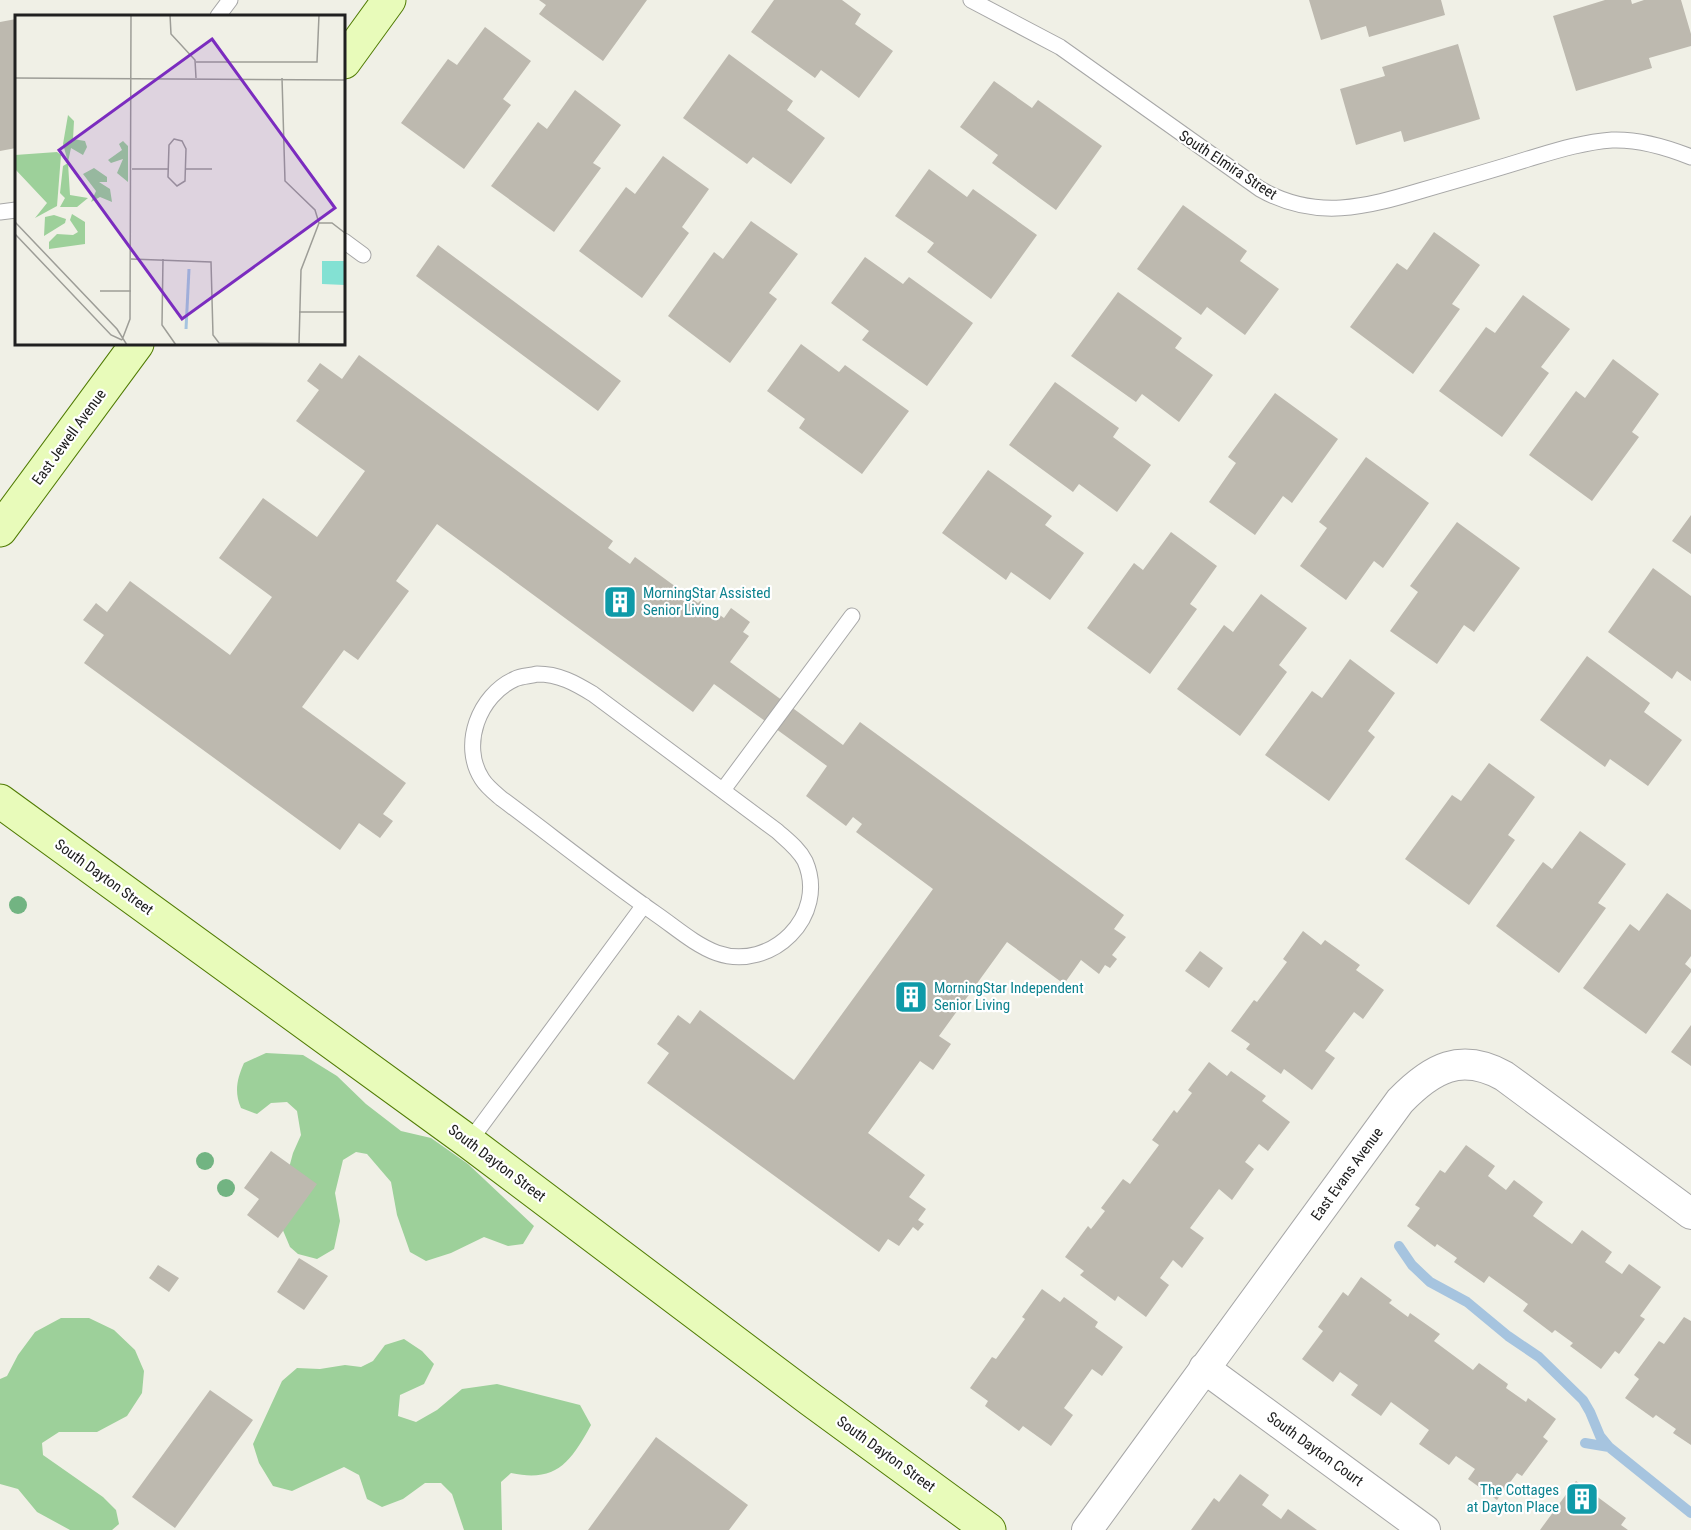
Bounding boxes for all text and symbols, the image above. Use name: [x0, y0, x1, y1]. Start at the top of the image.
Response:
inset map: [15, 15, 345, 345]
street label: South Elmira Street: [1176, 127, 1280, 203]
street label: East Jewell Avenue: [28, 386, 110, 488]
building icon: MorningStar Assisted Senior Living: [602, 584, 638, 620]
place label: MorningStar Assisted Senior Living: [643, 584, 771, 619]
street label: South Dayton Street: [51, 835, 157, 919]
building icon: MorningStar Independent Senior Living: [893, 979, 929, 1015]
place label: MorningStar Independent Senior Living: [934, 979, 1084, 1014]
street label: South Dayton Street: [445, 1121, 549, 1205]
street label: East Evans Avenue: [1307, 1124, 1387, 1224]
street label: South Dayton Court: [1263, 1408, 1367, 1490]
street label: South Dayton Street: [833, 1412, 939, 1496]
place label: The Cottages at Dayton Place: [1467, 1481, 1559, 1516]
building icon: The Cottages at Dayton Place: [1564, 1481, 1600, 1517]

